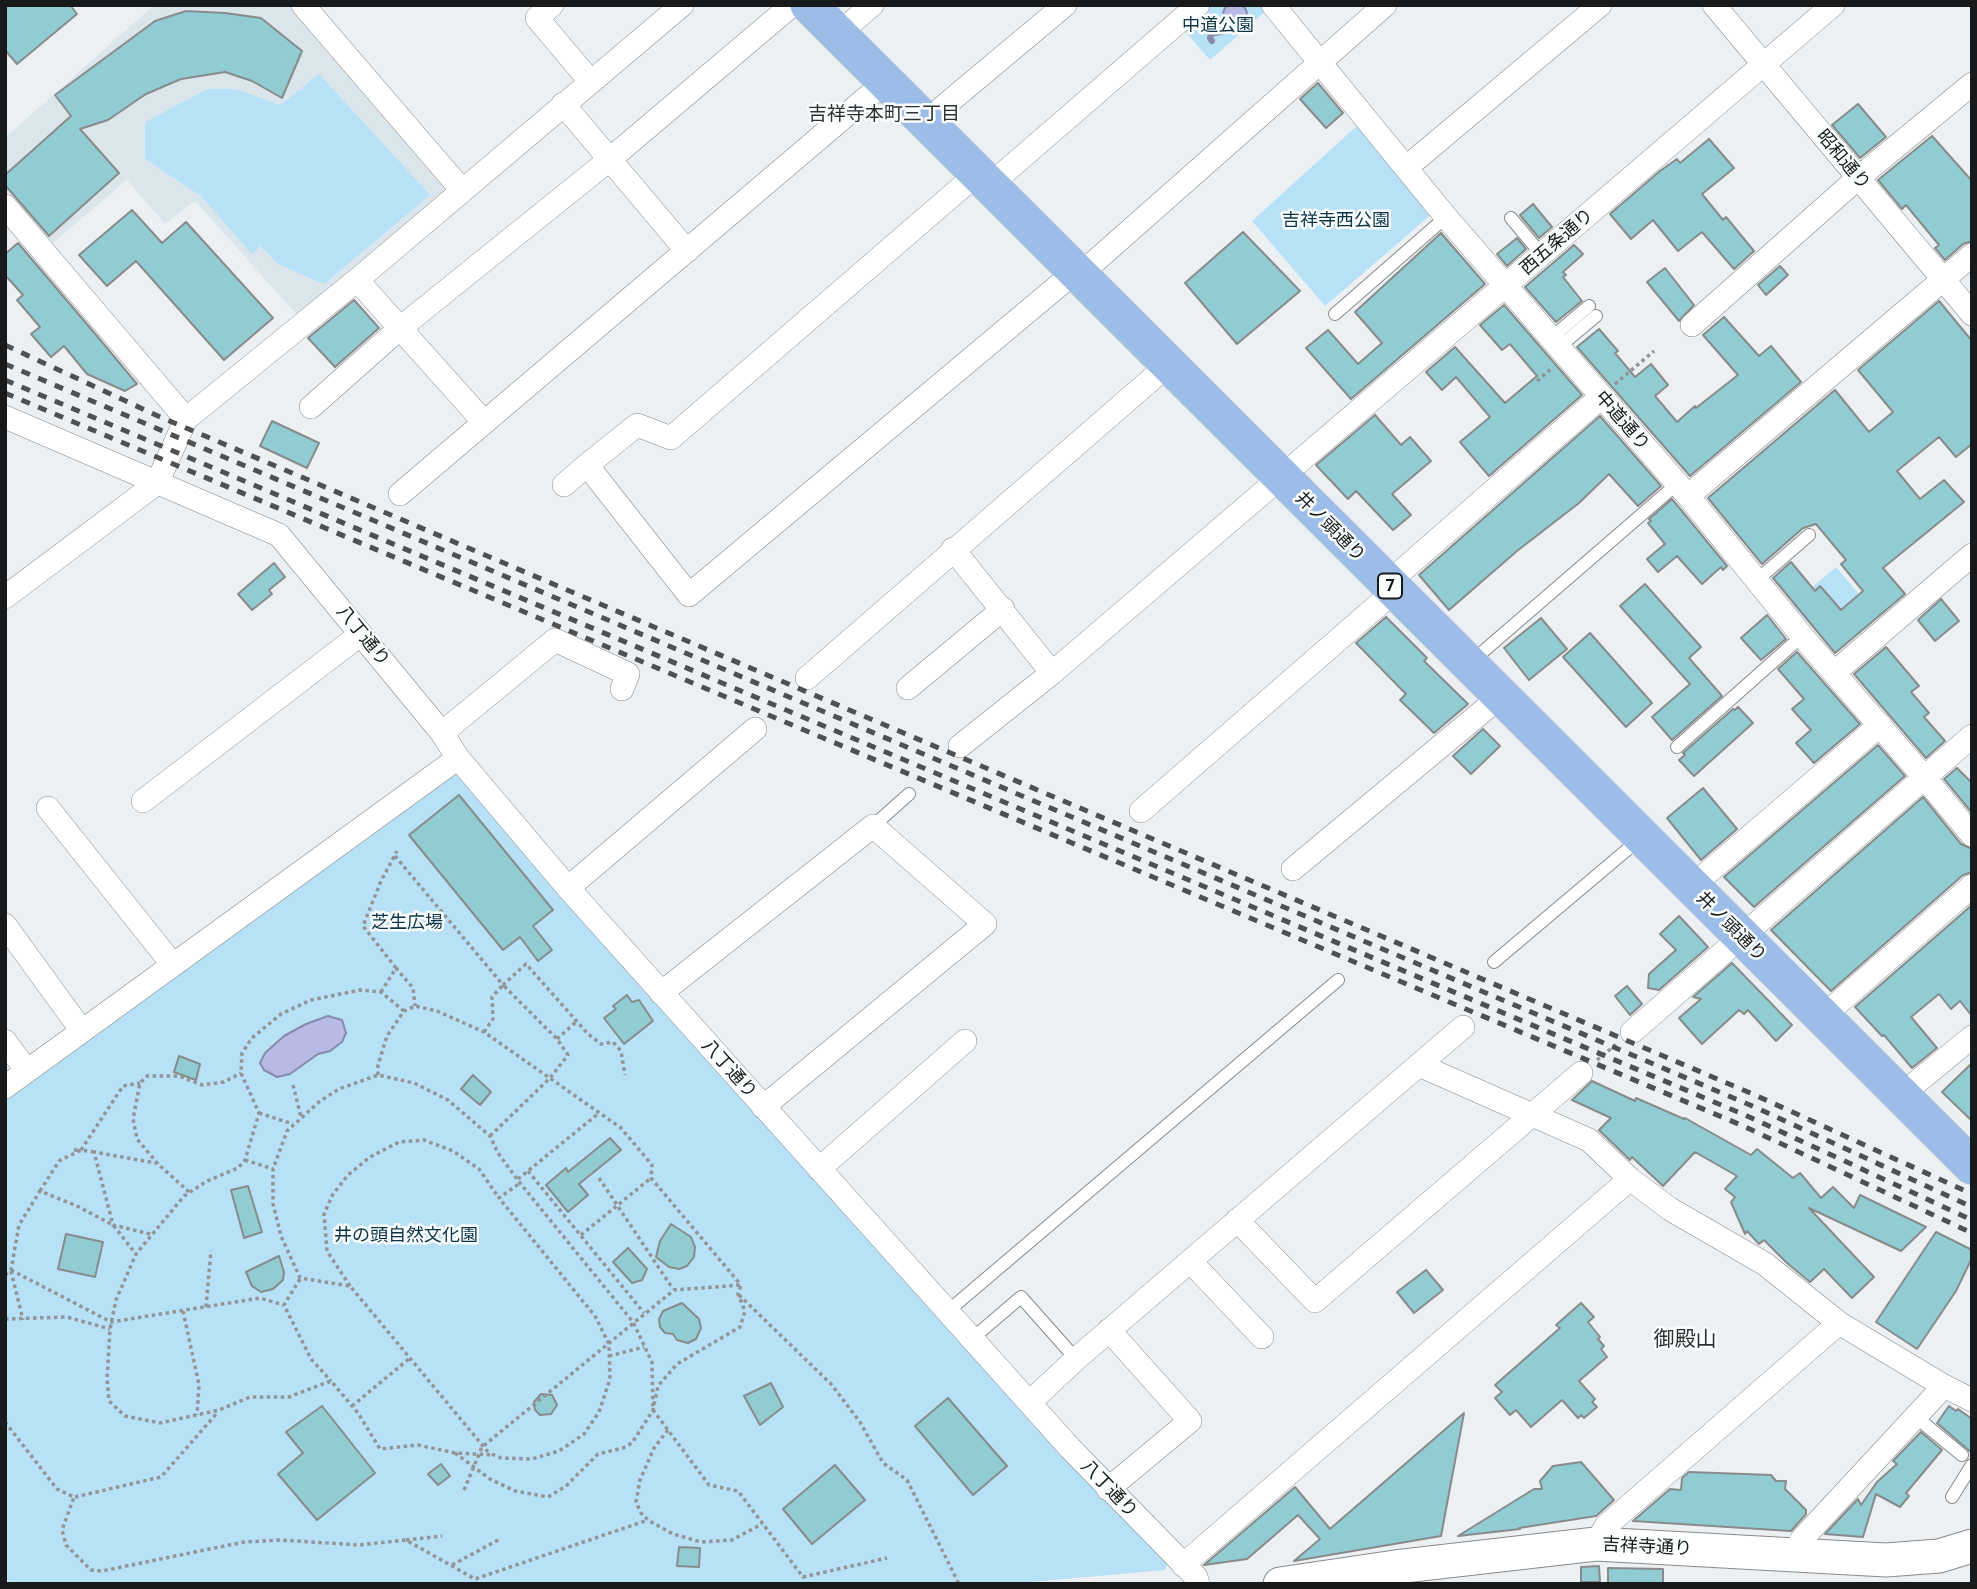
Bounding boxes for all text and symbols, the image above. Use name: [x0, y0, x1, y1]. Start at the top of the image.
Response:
park label: 中道公園: [1182, 15, 1254, 37]
district label: 吉祥寺本町三丁目: [808, 104, 960, 126]
street label: 昭和通り: [1812, 125, 1874, 195]
street label: 西五条通り: [1516, 204, 1598, 280]
park label: 吉祥寺西公園: [1282, 210, 1390, 232]
street label: 中道通り: [1590, 387, 1654, 455]
street label: 井ノ頭通り: [1291, 488, 1369, 566]
road number: 7: [1378, 573, 1402, 598]
street label: 八丁通り: [332, 601, 394, 671]
street label: 井ノ頭通り: [1692, 888, 1770, 966]
park label: 芝生広場: [371, 912, 443, 934]
street label: 八丁通り: [697, 1035, 761, 1103]
park label: 井の頭自然文化園: [334, 1225, 478, 1247]
district label: 御殿山: [1654, 1327, 1716, 1353]
street label: 八丁通り: [1076, 1456, 1142, 1522]
street label: 吉祥寺通り: [1601, 1534, 1693, 1560]

